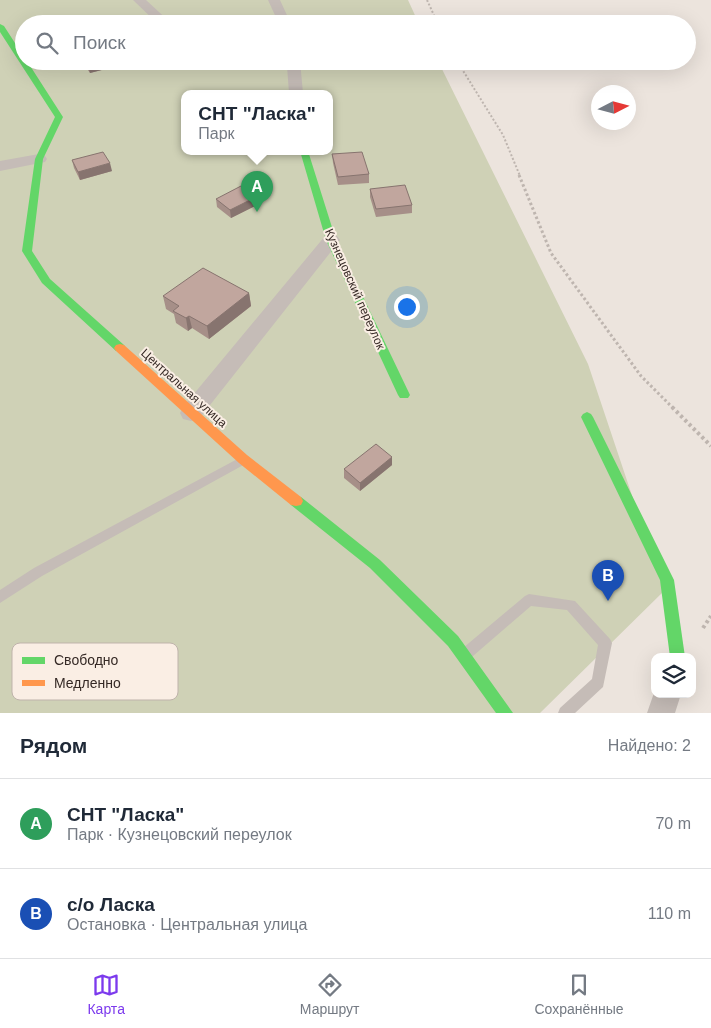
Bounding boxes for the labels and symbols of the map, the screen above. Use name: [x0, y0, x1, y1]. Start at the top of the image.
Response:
north arrow: [591, 85, 636, 130]
pin: A: [241, 171, 273, 212]
street label: Кузнецовский переулок: [322, 226, 388, 352]
your location: [394, 294, 420, 320]
street label: Центральная улица: [138, 346, 230, 430]
pin: B: [592, 560, 624, 601]
legend: [12, 643, 178, 700]
text: Свободно: [54, 652, 119, 668]
text: Медленно: [54, 675, 121, 691]

